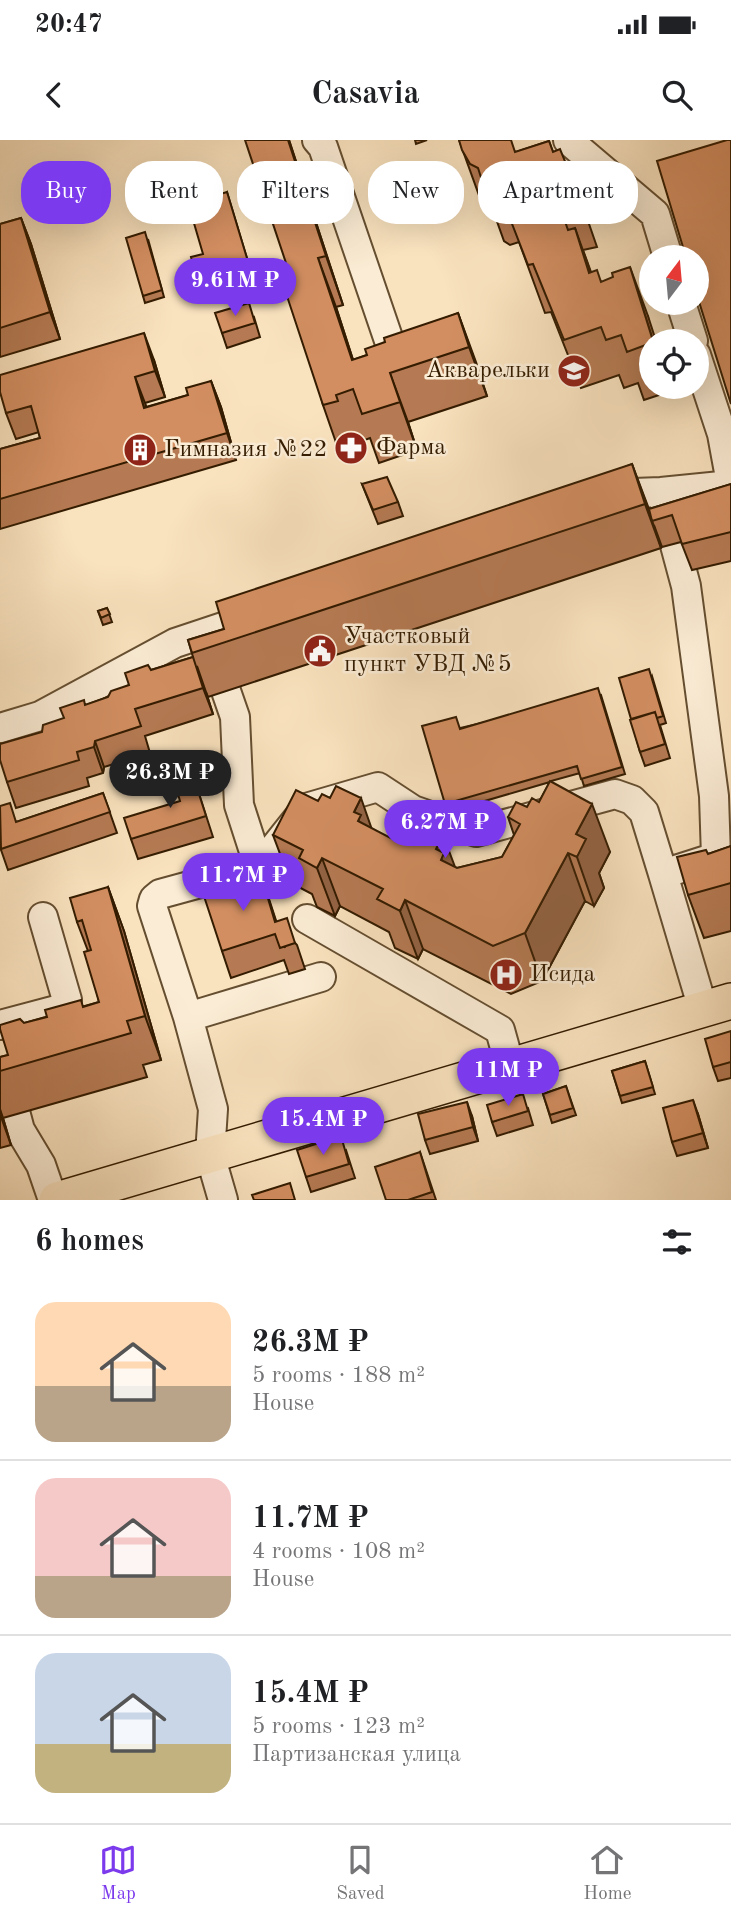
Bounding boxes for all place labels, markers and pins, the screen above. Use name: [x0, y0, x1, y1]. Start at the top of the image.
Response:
pin: 9.61M ₽: [170, 258, 300, 318]
school or university icon: Акварельки: [555, 352, 593, 390]
place label: Акварельки: [426, 359, 550, 383]
pharmacy icon: Фарма: [332, 429, 370, 467]
building icon: Гимназия №22: [121, 431, 159, 469]
place label: Фарма: [376, 436, 446, 460]
place label: Гимназия №22: [164, 438, 327, 462]
place label: Участковый пункт УВД №5: [344, 625, 512, 677]
public building icon: Участковый пункт УВД №5: [301, 632, 339, 670]
pin: 26.3M ₽: [105, 750, 235, 810]
pin: 6.27M ₽: [380, 800, 510, 860]
pin: 11.7M ₽: [178, 854, 308, 913]
hospital icon: Исида: [487, 956, 525, 994]
place label: Исида: [530, 963, 596, 987]
pin: 11M ₽: [459, 1048, 557, 1108]
pin: 15.4M ₽: [258, 1098, 388, 1157]

